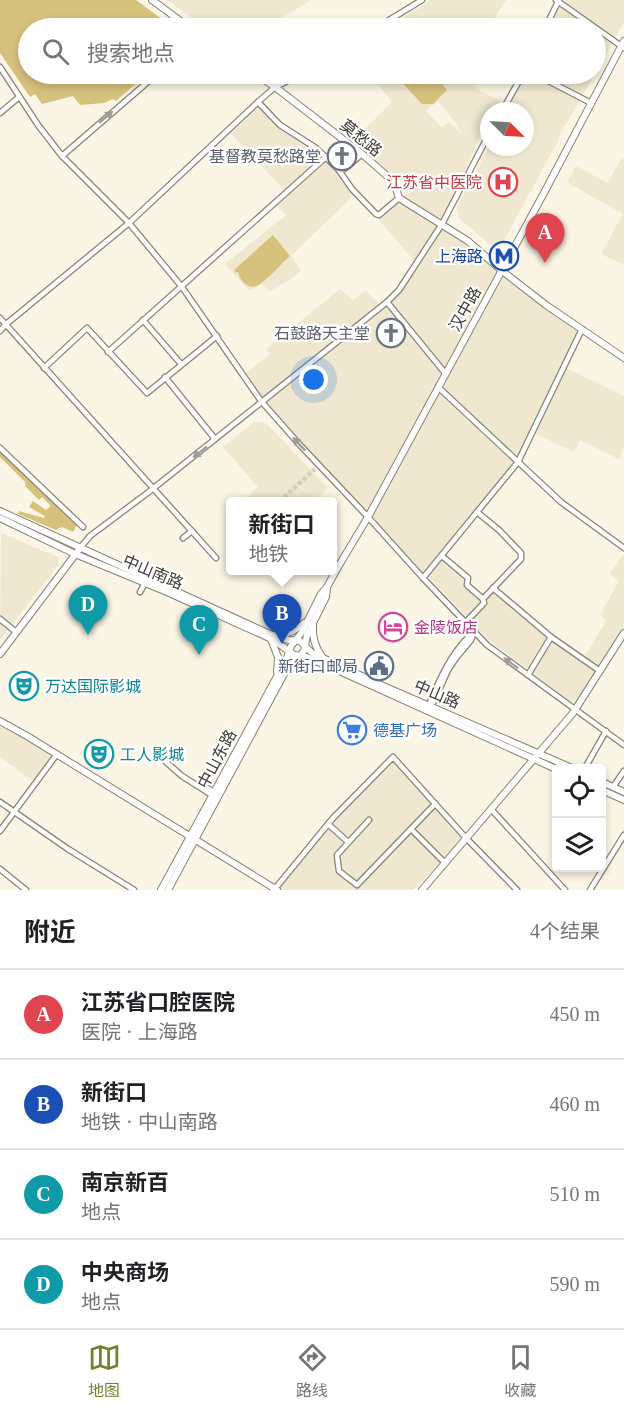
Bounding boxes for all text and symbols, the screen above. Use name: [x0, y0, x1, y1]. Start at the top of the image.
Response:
search box: [18, 18, 606, 84]
icon: search: [39, 35, 72, 68]
text: 搜索地点: [87, 41, 175, 66]
north arrow: [480, 102, 534, 156]
one-way arrow: [98, 111, 113, 124]
street label: 莫愁路: [337, 116, 385, 160]
church icon: 基督教莫愁路堂: [326, 140, 358, 172]
place label: 基督教莫愁路堂: [209, 148, 321, 165]
hospital icon: 江苏省中医院: [487, 166, 519, 198]
place label: 江苏省中医院: [386, 174, 482, 191]
pin: A: [526, 214, 564, 263]
metro station icon: 上海路: [488, 240, 520, 272]
place label: 上海路: [435, 248, 483, 265]
street label: 汉中路: [446, 284, 484, 334]
church icon: 石鼓路天主堂: [375, 317, 407, 349]
place label: 石鼓路天主堂: [274, 325, 370, 342]
your location: [299, 365, 328, 394]
one-way arrow: [293, 437, 306, 452]
one-way arrow: [192, 445, 207, 457]
popup: [226, 497, 337, 575]
text: 新街口: [248, 512, 315, 537]
text: 地铁: [248, 543, 288, 565]
street label: 中山南路: [120, 552, 186, 592]
pin: D: [68, 586, 107, 635]
pin: B: [262, 594, 302, 644]
pin: C: [180, 606, 218, 655]
hotel icon: 金陵饭店: [377, 611, 409, 643]
place label: 金陵饭店: [414, 619, 478, 636]
public building icon: 新街口邮局: [363, 650, 395, 682]
one-way arrow: [504, 657, 520, 669]
place label: 新街口邮局: [278, 658, 358, 675]
theatre icon: 万达国际影城: [8, 670, 40, 702]
street label: 中山路: [412, 677, 462, 711]
place label: 万达国际影城: [45, 678, 141, 695]
supermarket icon: 德基广场: [336, 714, 368, 746]
place label: 德基广场: [373, 722, 437, 739]
street label: 中山东路: [194, 727, 240, 791]
theatre icon: 工人影城: [83, 738, 115, 770]
place label: 工人影城: [120, 746, 184, 763]
map controls: [552, 764, 606, 872]
button: locate: [552, 764, 606, 818]
button: layers: [552, 818, 606, 872]
text: 附近: [24, 918, 76, 947]
text: 4个结果: [530, 920, 600, 942]
text: 江苏省口腔医院: [81, 990, 235, 1015]
text: A: [36, 1003, 51, 1025]
text: 450 m: [549, 1003, 600, 1025]
text: 医院 · 上海路: [81, 1021, 198, 1043]
text: 新街口: [81, 1080, 147, 1105]
text: B: [37, 1093, 50, 1115]
text: 460 m: [549, 1093, 600, 1115]
text: 地铁 · 中山南路: [81, 1111, 218, 1133]
text: 南京新百: [81, 1170, 169, 1195]
text: C: [36, 1183, 51, 1205]
text: 510 m: [549, 1183, 600, 1205]
text: 地点: [81, 1201, 121, 1223]
text: 中央商场: [81, 1260, 169, 1285]
text: D: [36, 1273, 51, 1295]
text: 590 m: [549, 1273, 600, 1295]
text: 地点: [81, 1291, 121, 1313]
tab: 地图: [88, 1341, 121, 1401]
tab: 路线: [296, 1341, 329, 1401]
tab: 收藏: [504, 1341, 537, 1401]

